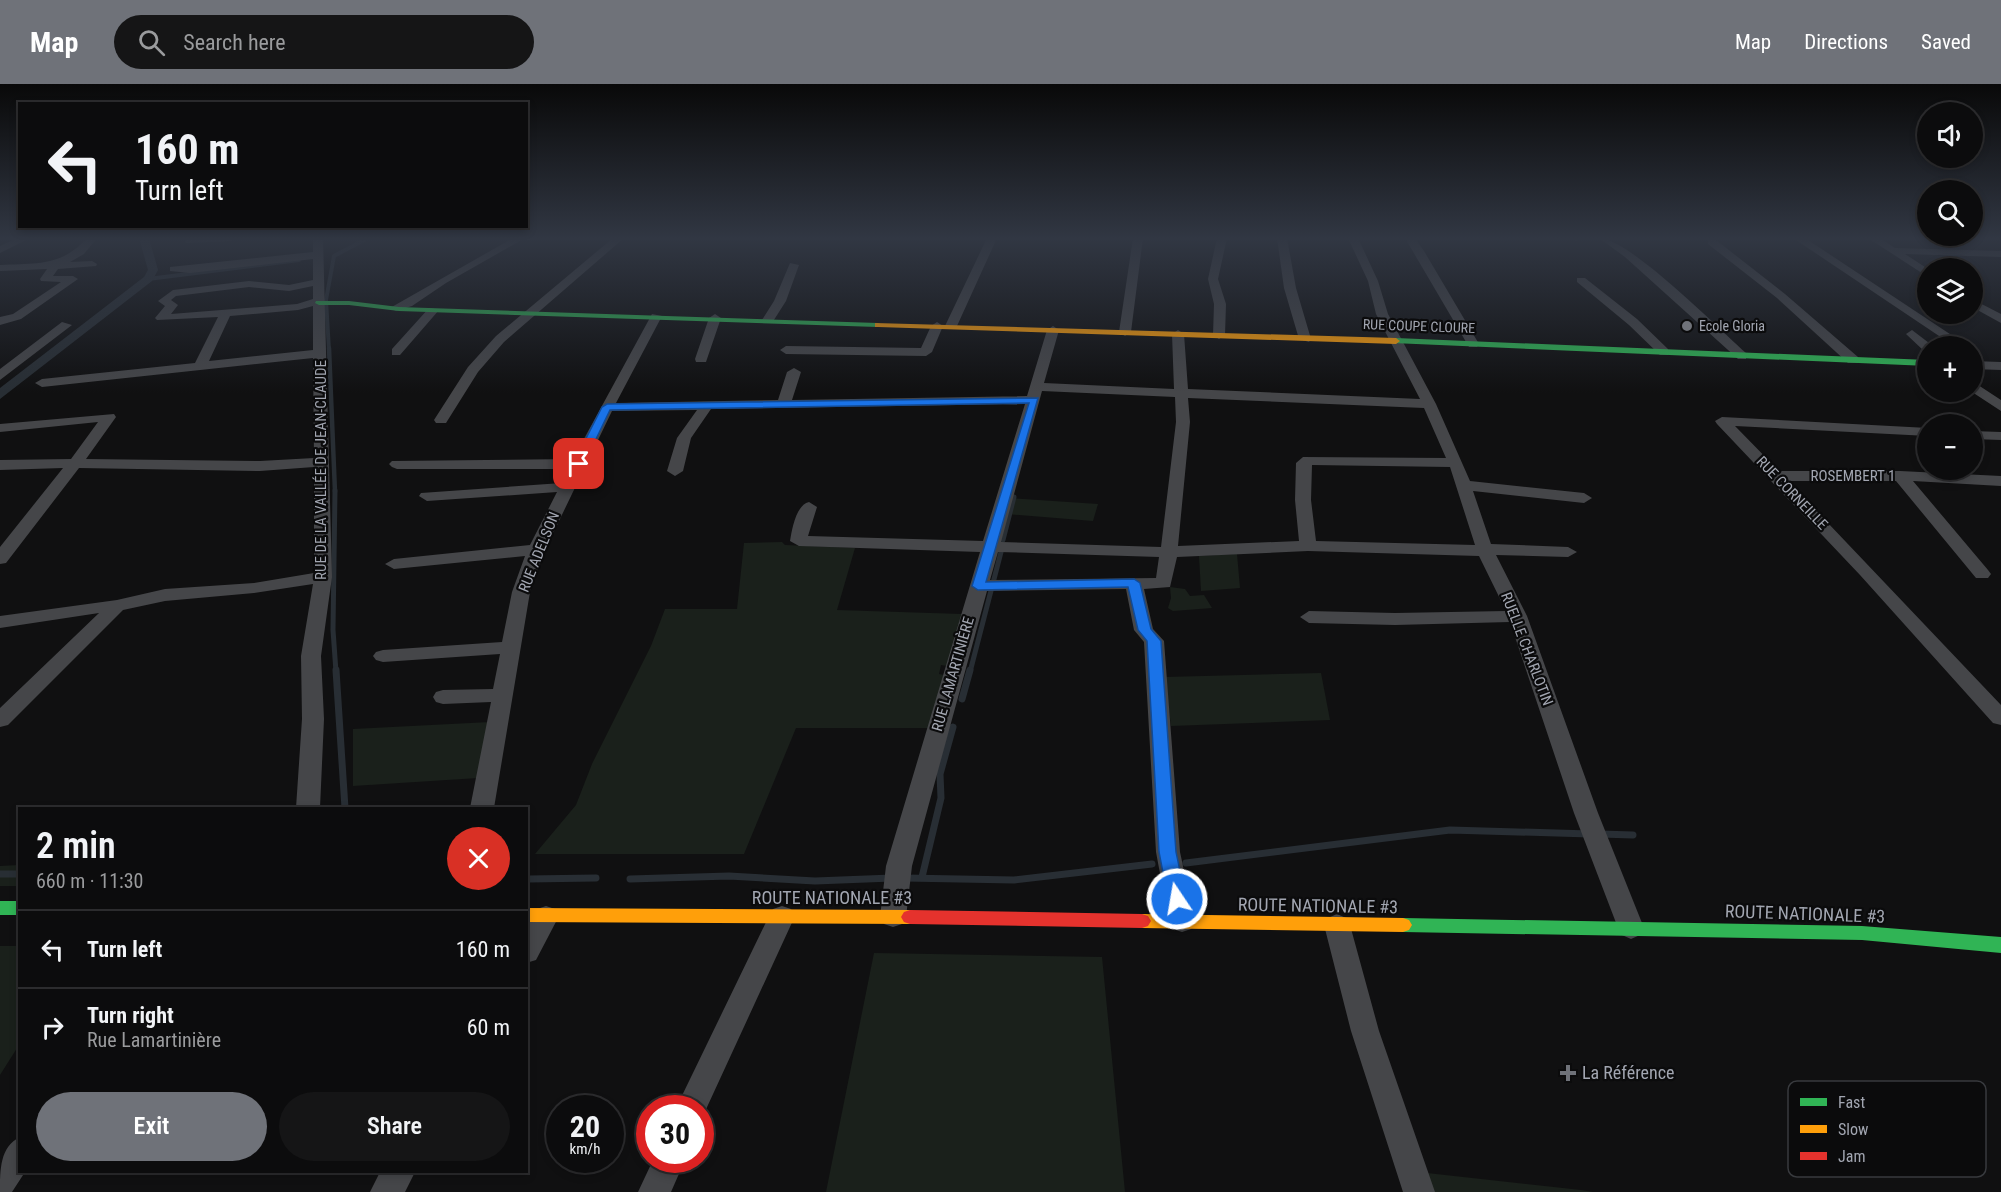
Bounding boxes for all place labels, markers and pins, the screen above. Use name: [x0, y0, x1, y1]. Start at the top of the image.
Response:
place label: Ecole Gloria: [1699, 318, 1765, 334]
marker: Ecole Gloria: [1680, 319, 1694, 333]
pin: [553, 438, 604, 489]
place label: La Référence: [1582, 1062, 1674, 1083]
marker: La Référence: [1559, 1064, 1577, 1082]

